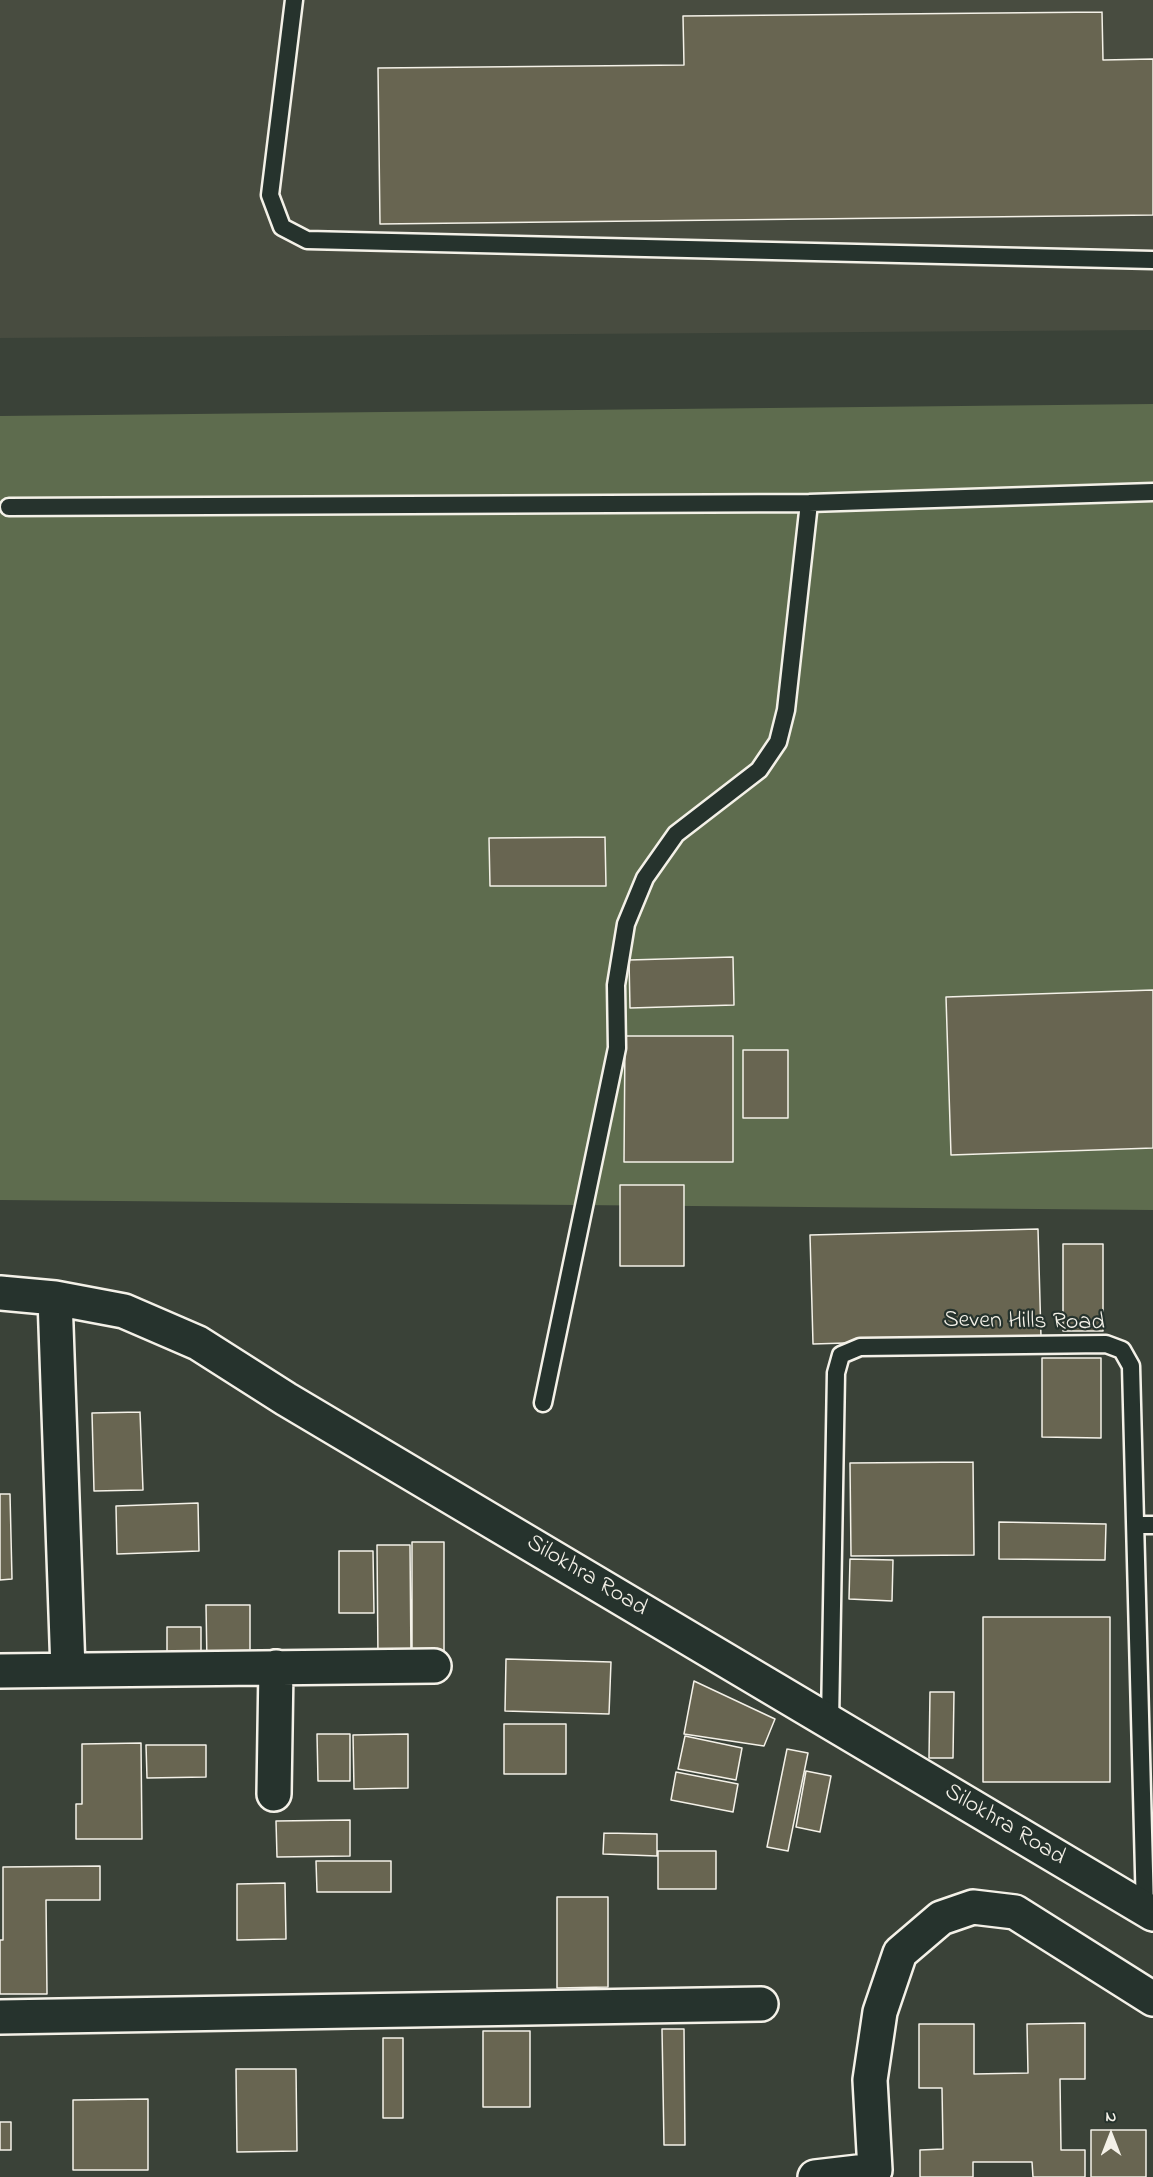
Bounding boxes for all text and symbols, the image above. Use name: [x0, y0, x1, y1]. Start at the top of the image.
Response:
street label: Seven Hills Road: [943, 1307, 1105, 1339]
street label: Silokhra Road: [520, 1530, 652, 1624]
street label: Silokhra Road: [938, 1779, 1070, 1873]
north arrow: [1081, 2105, 1141, 2165]
text: N: [1106, 2105, 1116, 2129]

